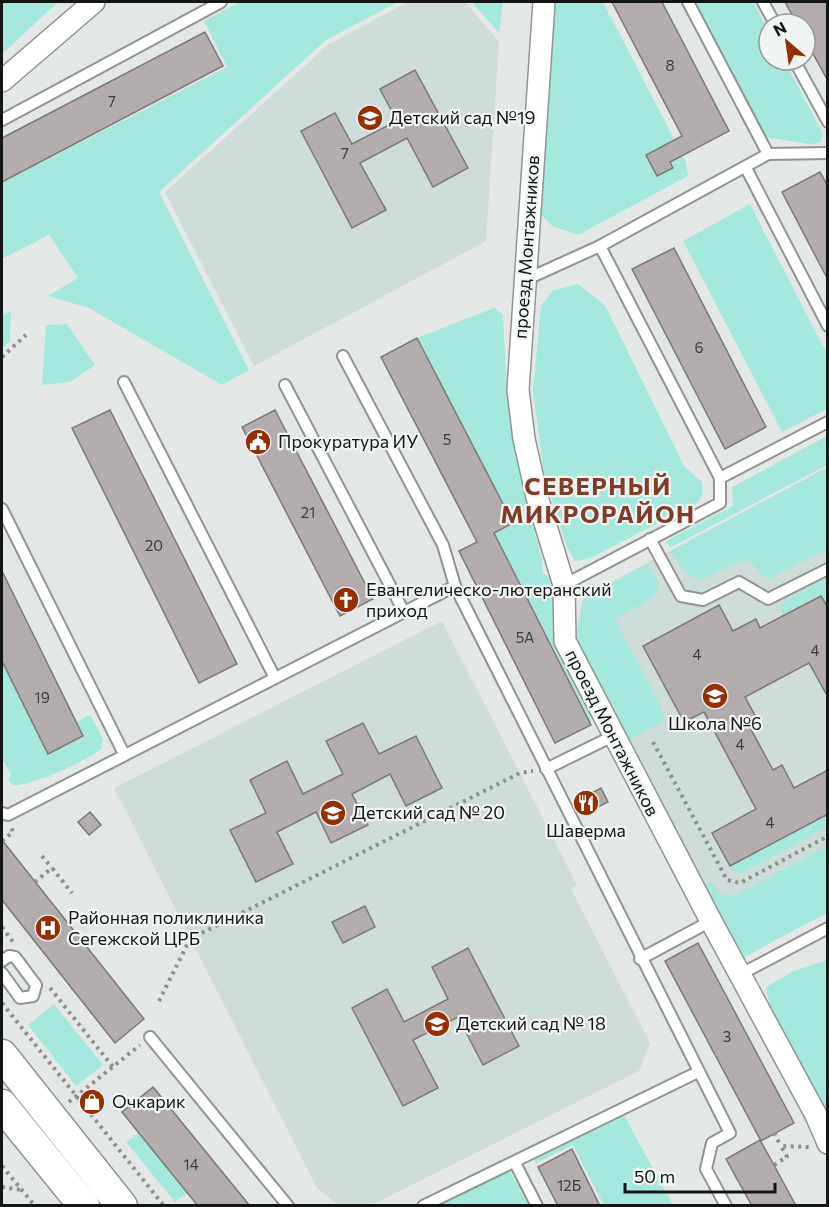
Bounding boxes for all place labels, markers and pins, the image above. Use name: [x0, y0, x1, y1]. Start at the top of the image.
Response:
school or university icon: Детский сад №19: [355, 103, 385, 133]
place label: Детский сад №19: [389, 106, 536, 128]
public building icon: Прокуратура ИУ: [243, 427, 273, 457]
place label: Прокуратура ИУ: [278, 430, 418, 452]
place label: Евангелическо-лютеранский приход: [366, 578, 611, 621]
church icon: Евангелическо-лютеранский приход: [331, 585, 361, 615]
school or university icon: Школа №6: [700, 681, 730, 711]
place label: Школа №6: [668, 712, 762, 734]
restaurant icon: Шаверма: [571, 788, 601, 818]
school or university icon: Детский сад № 20: [318, 798, 348, 828]
place label: Детский сад № 20: [352, 801, 505, 823]
place label: Шаверма: [546, 819, 626, 841]
place label: Районная поликлиника Сегежской ЦРБ: [68, 906, 264, 949]
hospital icon: Районная поликлиника Сегежской ЦРБ: [33, 913, 63, 943]
school or university icon: Детский сад № 18: [422, 1009, 452, 1039]
place label: Детский сад № 18: [456, 1012, 606, 1034]
shop icon: Очкарик: [77, 1087, 107, 1117]
place label: Очкарик: [112, 1090, 186, 1112]

